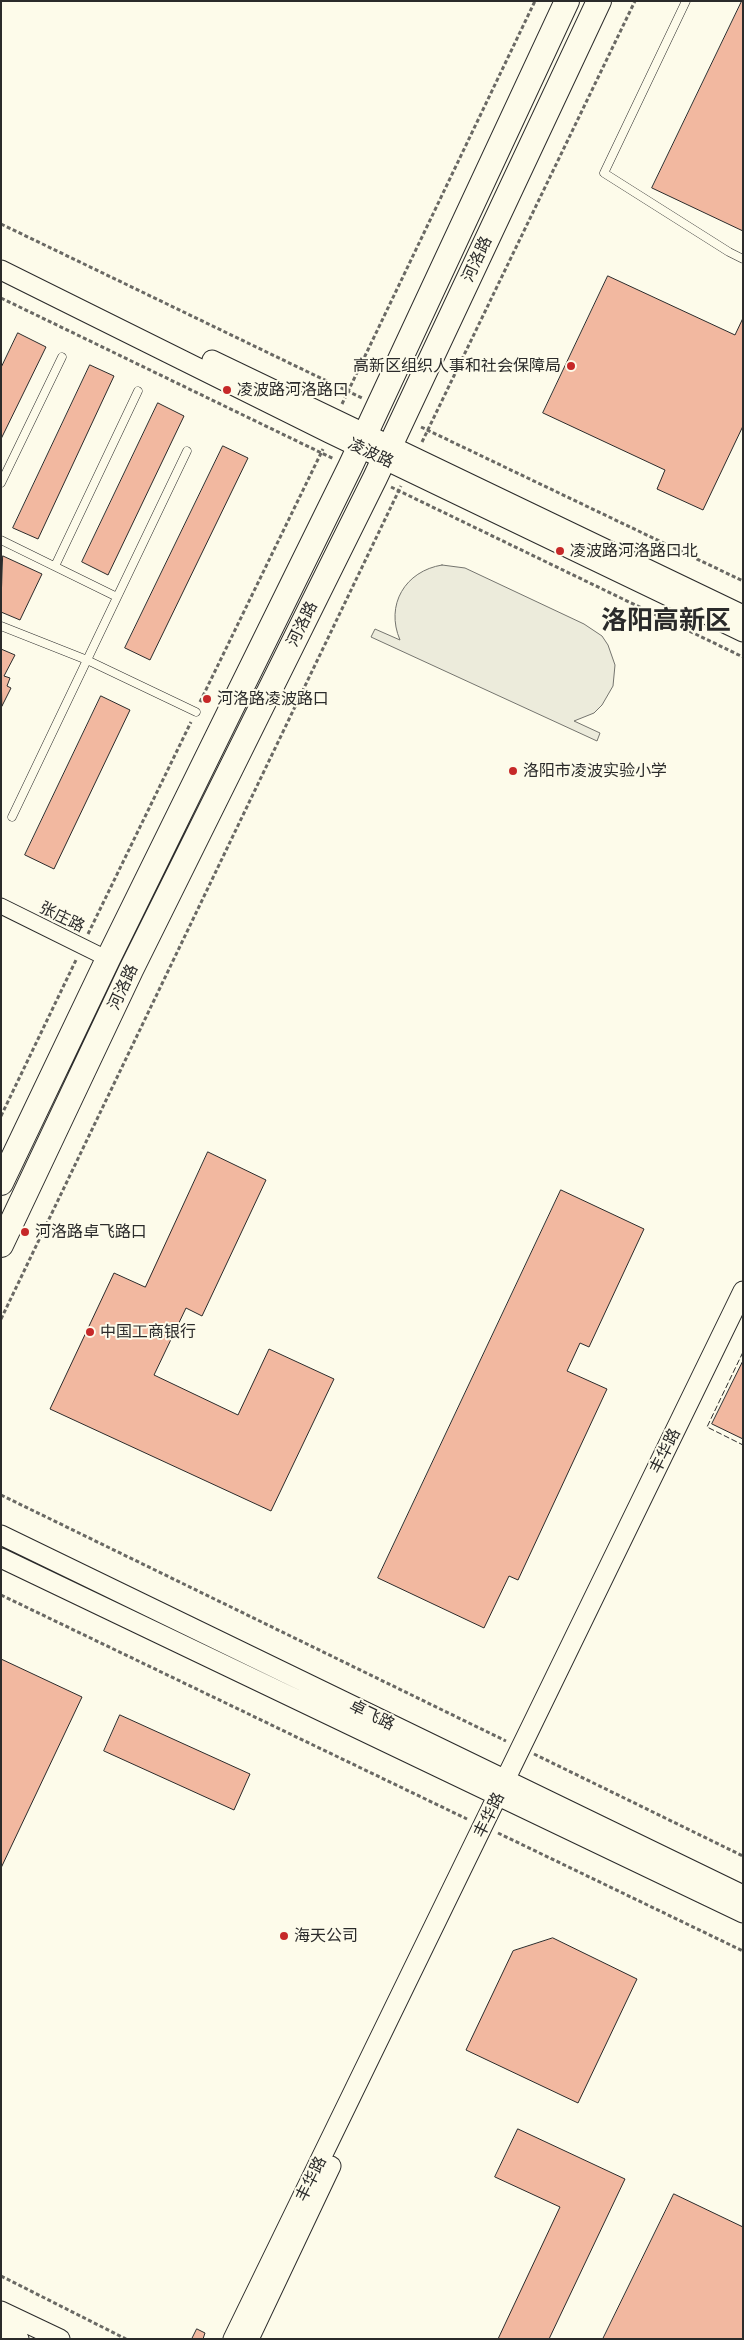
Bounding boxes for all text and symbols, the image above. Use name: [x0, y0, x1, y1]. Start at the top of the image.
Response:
street label: 河洛路: [458, 233, 496, 285]
place label: 高新区组织人事和社会保障局: [353, 356, 561, 376]
marker: 高新区组织人事和社会保障局: [565, 360, 577, 372]
place label: 凌波路河洛路口: [237, 380, 349, 400]
marker: 凌波路河洛路口: [221, 384, 233, 396]
street label: 凌波路: [345, 434, 397, 472]
place label: 凌波路河洛路口北: [570, 541, 698, 561]
marker: 凌波路河洛路口北: [554, 545, 566, 557]
street label: 河洛路: [283, 598, 321, 650]
district label: 洛阳高新区: [601, 605, 731, 637]
place label: 河洛路凌波路口: [217, 689, 329, 709]
marker: 河洛路凌波路口: [201, 693, 213, 705]
place label: 洛阳市凌波实验小学: [523, 761, 667, 781]
marker: 洛阳市凌波实验小学: [507, 765, 519, 777]
street label: 张庄路: [36, 898, 88, 936]
street label: 河洛路: [104, 961, 142, 1013]
place label: 河洛路卓飞路口: [35, 1222, 147, 1242]
marker: 河洛路卓飞路口: [19, 1226, 31, 1238]
place label: 中国工商银行: [100, 1322, 196, 1342]
marker: 中国工商银行: [84, 1326, 96, 1338]
street label: 丰华路: [646, 1425, 684, 1477]
street label: 卓飞路: [346, 1696, 398, 1734]
street label: 丰华路: [470, 1789, 508, 1841]
place label: 海天公司: [294, 1926, 358, 1946]
marker: 海天公司: [278, 1930, 290, 1942]
street label: 丰华路: [292, 2153, 330, 2205]

